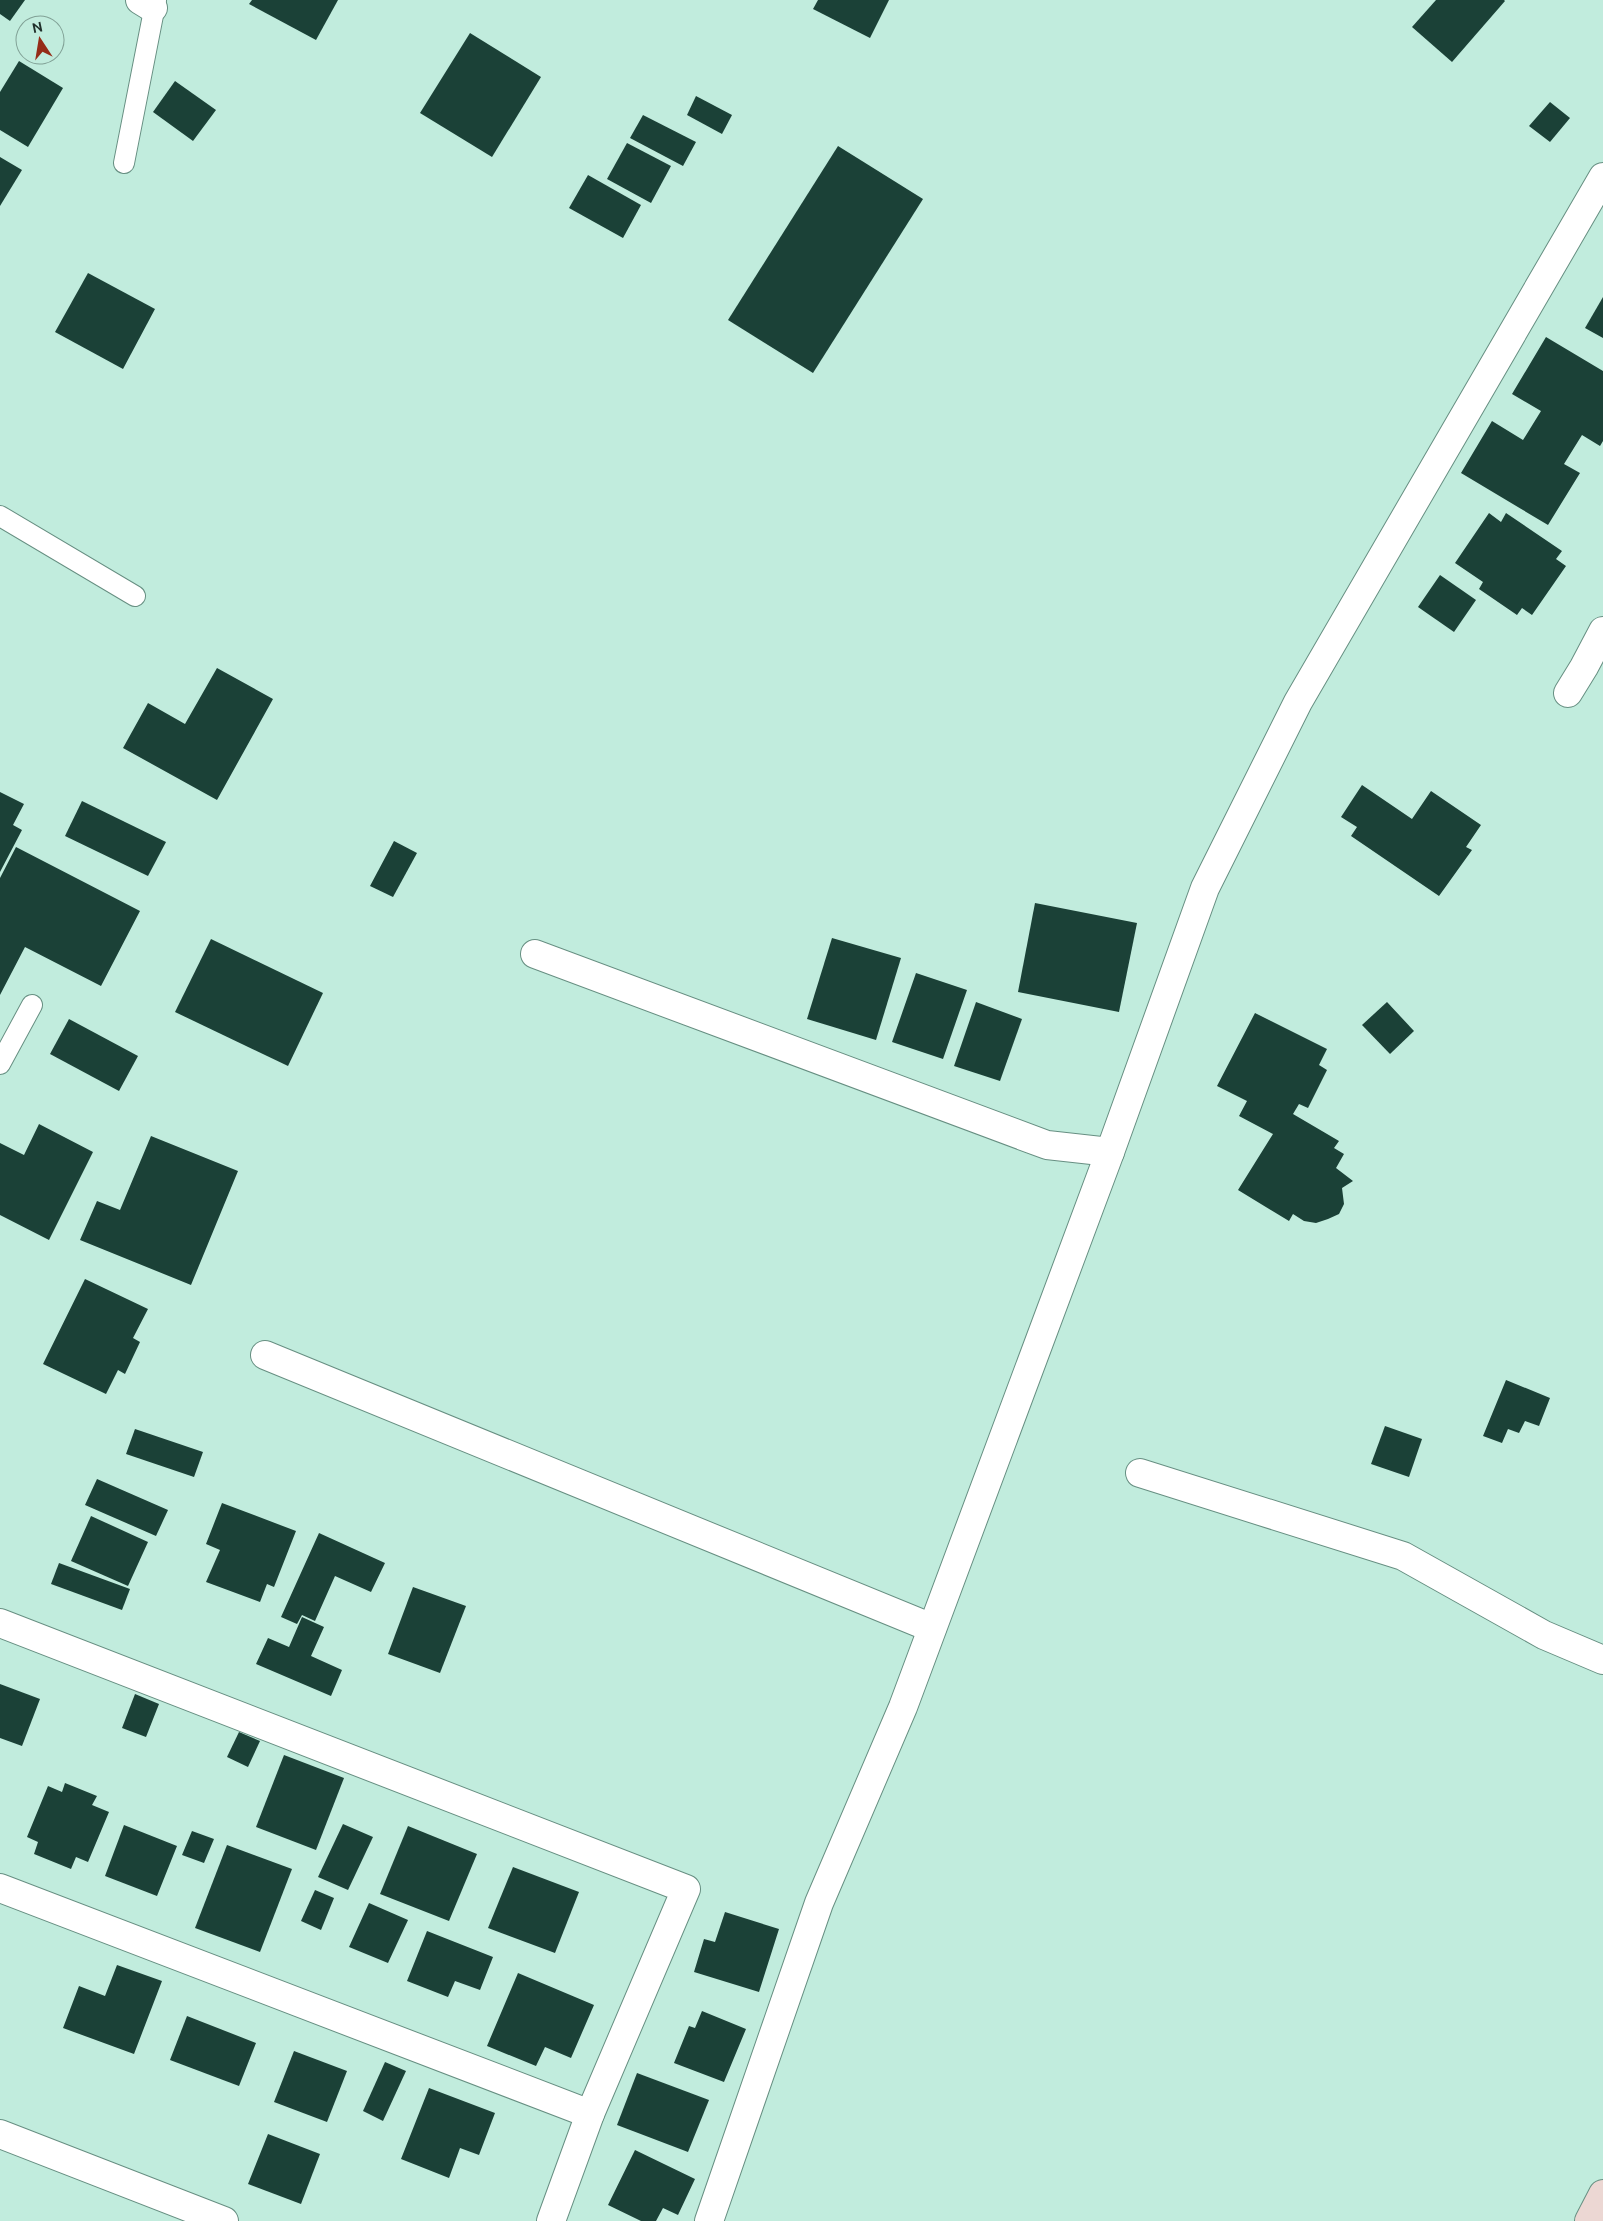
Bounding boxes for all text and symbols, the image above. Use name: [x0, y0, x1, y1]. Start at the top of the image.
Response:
north arrow: [15, 15, 65, 65]
text: N: [31, 18, 44, 36]

